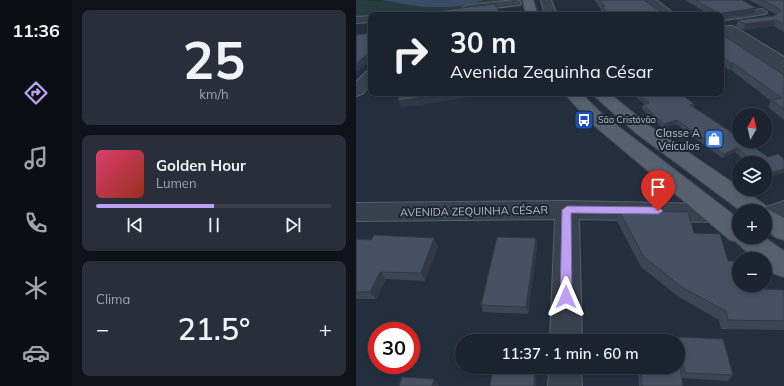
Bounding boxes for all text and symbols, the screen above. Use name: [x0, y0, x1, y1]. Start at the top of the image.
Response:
text: 11:36: [12, 19, 60, 42]
text: 30 m: [450, 25, 516, 60]
text: 25: [183, 27, 245, 92]
icon: right: [384, 28, 436, 80]
text: Avenida Zequinha César: [450, 60, 653, 83]
icon: directions: [22, 79, 50, 107]
text: km/h: [199, 86, 229, 102]
north arrow: [732, 108, 772, 148]
map controls: [732, 108, 772, 292]
bus stop icon: São Cristóvão: [573, 109, 595, 131]
place label: São Cristóvão: [598, 114, 656, 125]
place label: Classe A Veículos: [655, 126, 700, 153]
shop icon: Classe A Veículos: [703, 128, 725, 150]
icon: music: [22, 144, 50, 172]
text: Golden Hour: [156, 156, 246, 175]
button: layers: [732, 156, 772, 196]
pin: [641, 170, 675, 211]
text: Lumen: [156, 175, 197, 191]
icon: arrive: [647, 176, 669, 198]
street label: AVENIDA ZEQUINHA CÉSAR: [400, 203, 549, 219]
button: +: [732, 204, 772, 244]
icon: phone: [22, 209, 50, 237]
icon: previous: [124, 214, 146, 236]
icon: pause: [203, 214, 225, 236]
icon: next: [282, 214, 304, 236]
button: −: [732, 252, 772, 292]
icon: climate: [22, 274, 50, 302]
position arrow: [545, 276, 587, 318]
text: Clima: [96, 291, 130, 307]
text: 21.5°: [178, 310, 250, 348]
text: −: [96, 315, 109, 343]
text: +: [319, 315, 332, 343]
speed limit sign: 30: [368, 322, 420, 374]
icon: car: [22, 339, 50, 367]
text: 11:37 · 1 min · 60 m: [501, 344, 639, 363]

